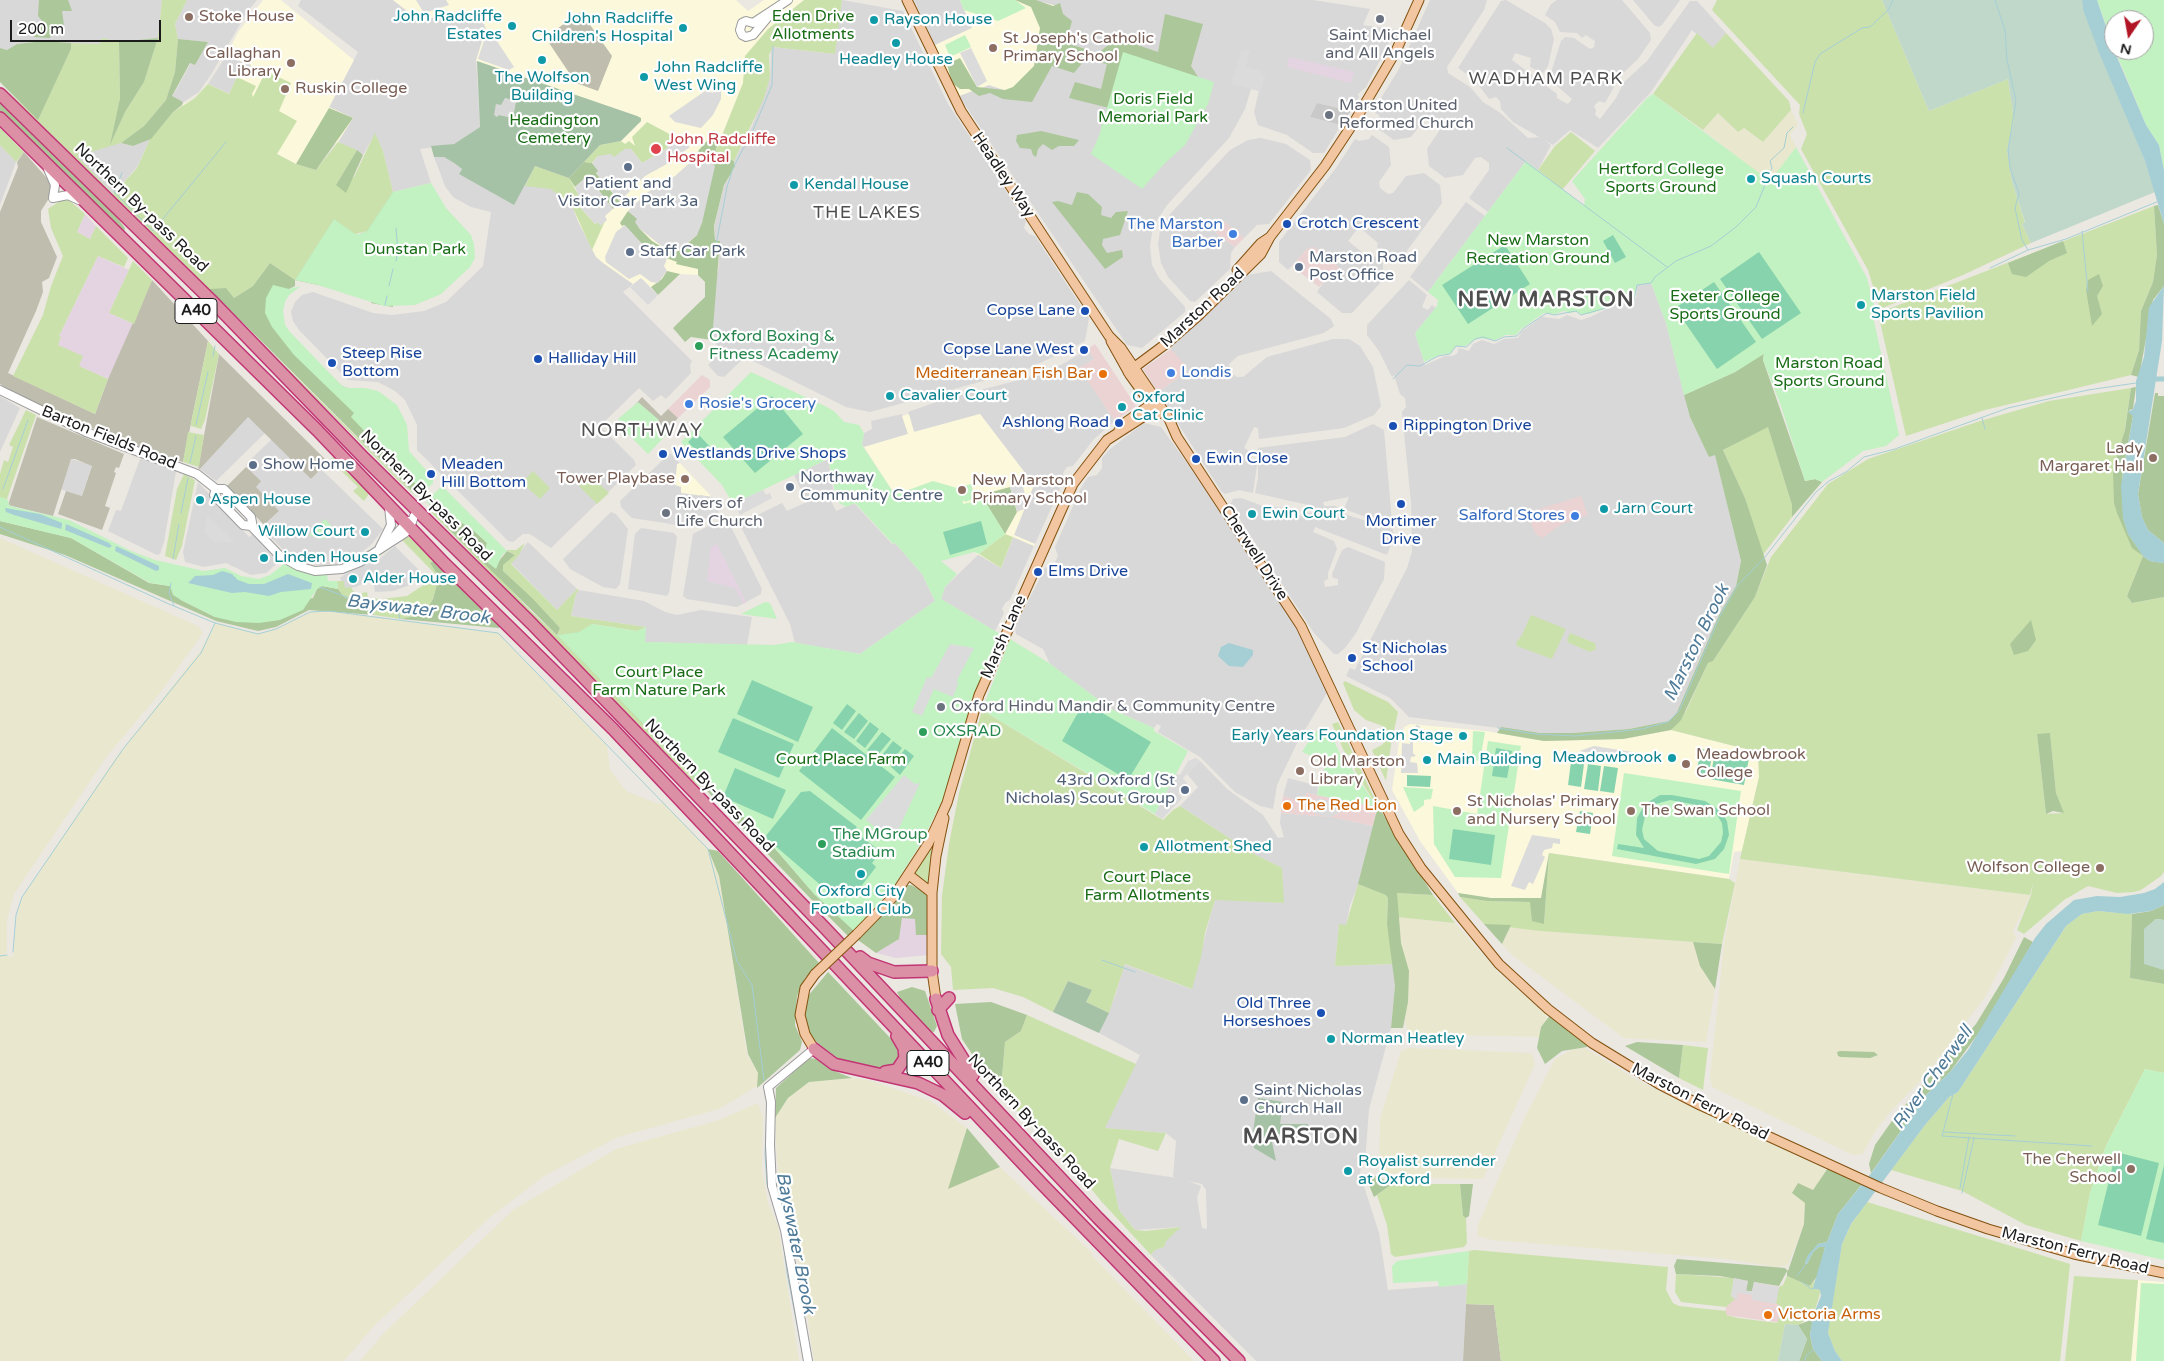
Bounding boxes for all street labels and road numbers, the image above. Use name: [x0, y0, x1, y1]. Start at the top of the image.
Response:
street label: Headley Way: [967, 129, 1039, 221]
street label: Northern By-pass Road: [70, 139, 212, 277]
street label: Marston Road: [1157, 264, 1249, 352]
road number: A40: [175, 298, 217, 324]
street label: Barton Fields Road: [38, 402, 180, 474]
street label: Northern By-pass Road: [356, 426, 496, 566]
street label: Cherwell Drive: [1216, 502, 1292, 604]
street label: Marsh Lane: [977, 592, 1031, 682]
street label: Northern By-pass Road: [640, 715, 778, 857]
road number: A40: [907, 1050, 949, 1076]
street label: Northern By-pass Road: [963, 1050, 1099, 1194]
street label: Marston Ferry Road: [1628, 1059, 1772, 1145]
street label: Marston Ferry Road: [1999, 1223, 2151, 1279]

